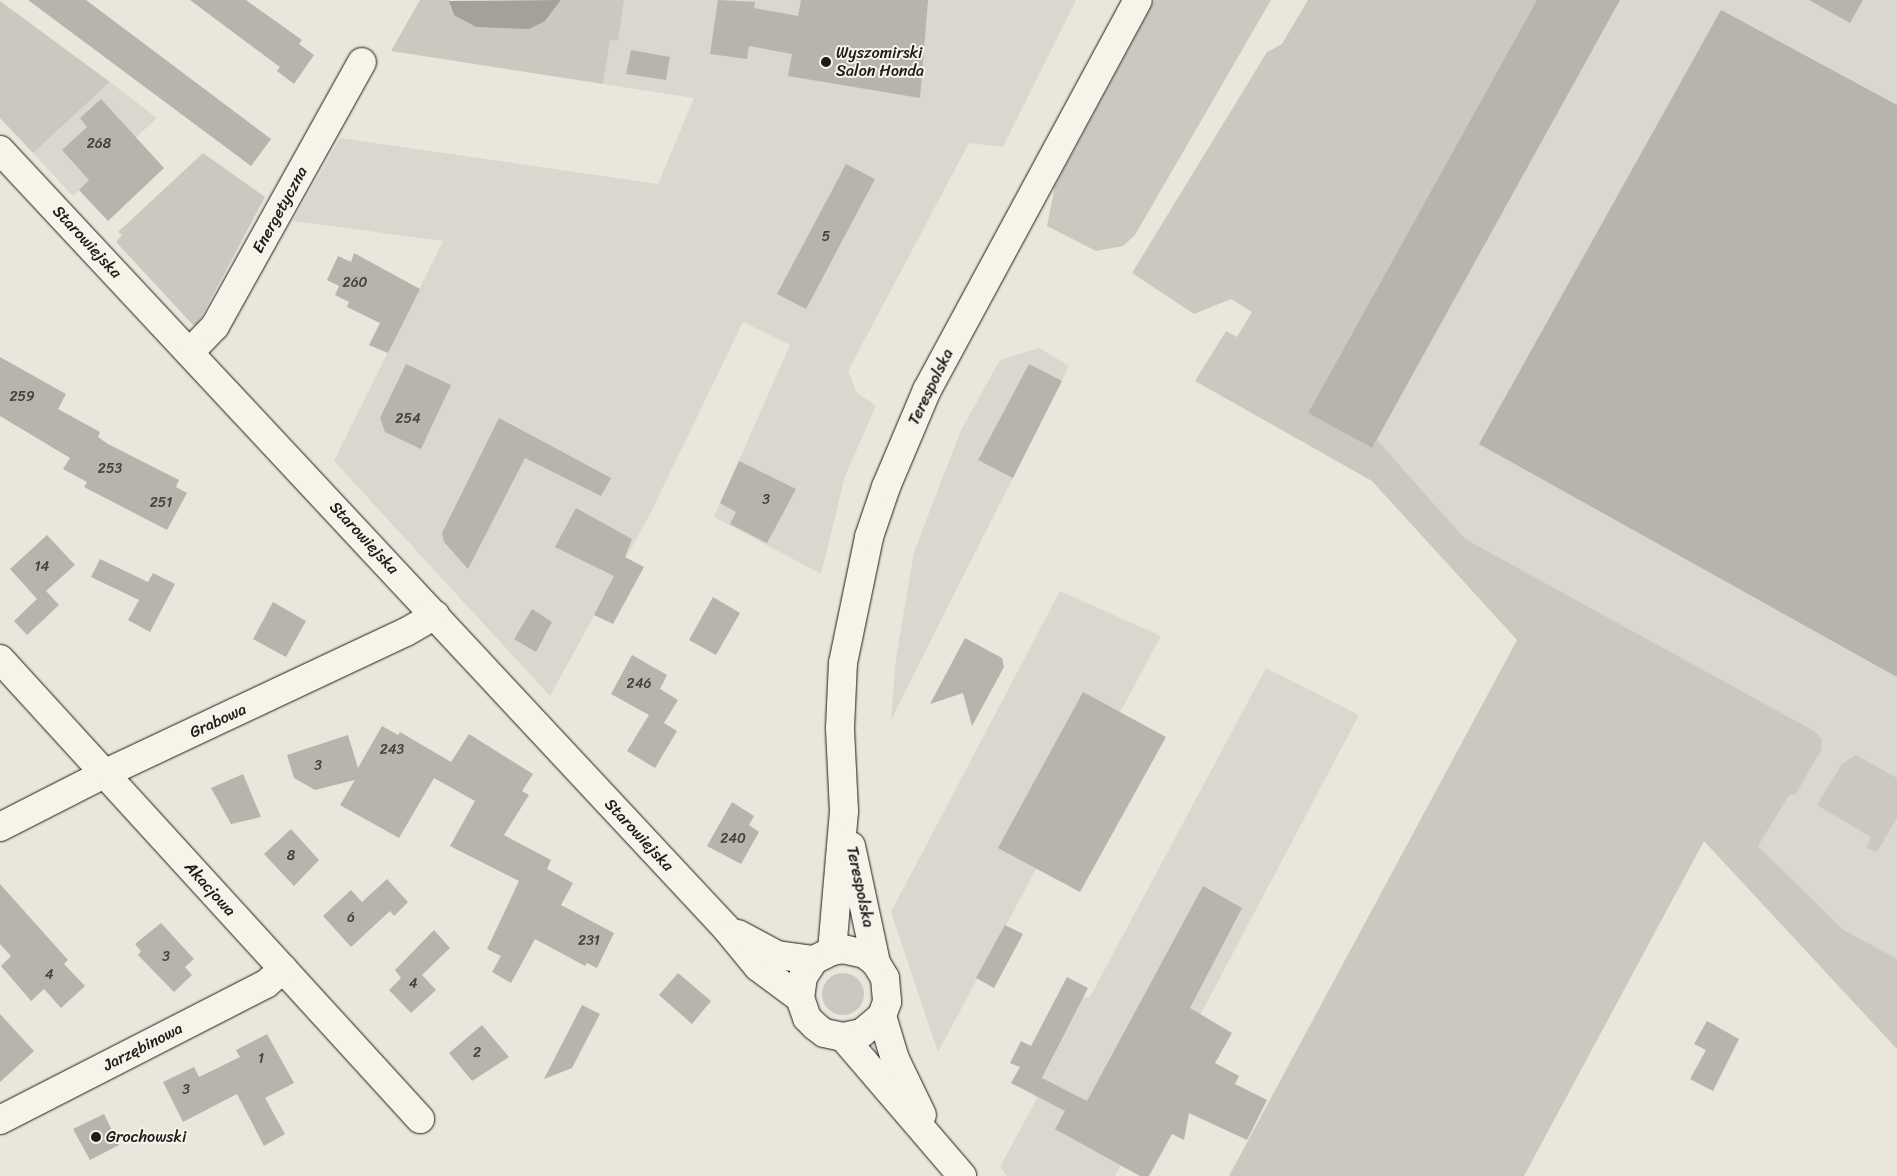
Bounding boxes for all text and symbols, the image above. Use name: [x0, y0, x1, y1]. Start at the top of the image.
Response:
place label: Wyszomirski Salon Honda: [836, 43, 924, 81]
marker: Wyszomirski Salon Honda: [820, 56, 832, 68]
house number: 268: [87, 136, 111, 152]
street label: Energetyczna: [248, 163, 312, 257]
street label: Starowiejska: [48, 202, 126, 282]
house number: 5: [822, 229, 830, 245]
house number: 260: [343, 275, 367, 291]
street label: Terespolska: [904, 346, 958, 428]
house number: 259: [9, 389, 35, 405]
house number: 254: [395, 411, 421, 427]
house number: 253: [98, 461, 122, 477]
house number: 3: [762, 492, 770, 508]
house number: 251: [150, 495, 172, 511]
street label: Starowiejska: [325, 498, 403, 578]
house number: 14: [35, 559, 49, 575]
house number: 246: [627, 676, 651, 692]
street label: Grabowa: [187, 700, 249, 742]
house number: 243: [380, 742, 404, 758]
house number: 3: [314, 758, 322, 774]
street label: Starowiejska: [600, 795, 678, 875]
house number: 240: [720, 831, 746, 847]
street label: Terespolska: [842, 845, 878, 929]
house number: 8: [287, 848, 295, 864]
street label: Akacjowa: [180, 858, 240, 920]
house number: 6: [347, 910, 355, 926]
house number: 231: [578, 933, 600, 949]
house number: 3: [162, 949, 170, 965]
house number: 4: [45, 967, 53, 983]
house number: 4: [409, 976, 417, 992]
street label: Jarzębinowa: [100, 1019, 186, 1075]
house number: 2: [473, 1045, 481, 1061]
house number: 1: [258, 1051, 264, 1067]
house number: 3: [182, 1082, 190, 1098]
place label: Grochowski: [106, 1127, 186, 1147]
marker: Grochowski: [90, 1131, 102, 1143]

